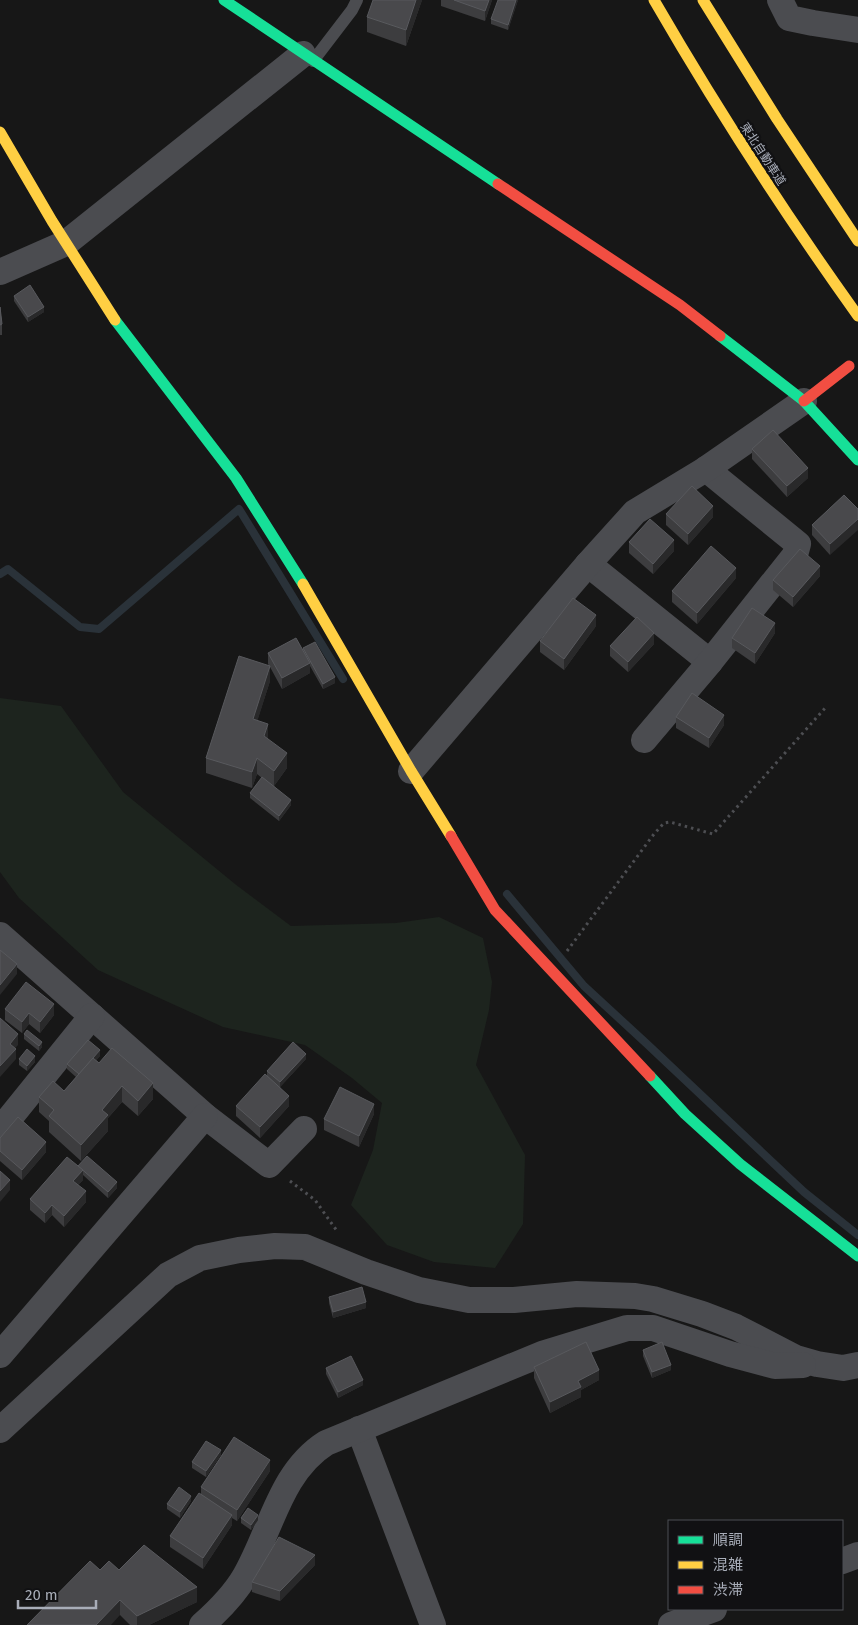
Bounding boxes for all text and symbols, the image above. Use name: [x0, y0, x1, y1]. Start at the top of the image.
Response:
street label: 東北自動車道: [738, 120, 788, 188]
legend: [668, 1520, 843, 1610]
text: 順調: [713, 1531, 743, 1549]
text: 混雑: [713, 1556, 743, 1574]
scale bar: [18, 1578, 95, 1610]
text: 渋滞: [713, 1581, 743, 1599]
text: 20 m: [25, 1586, 58, 1604]

